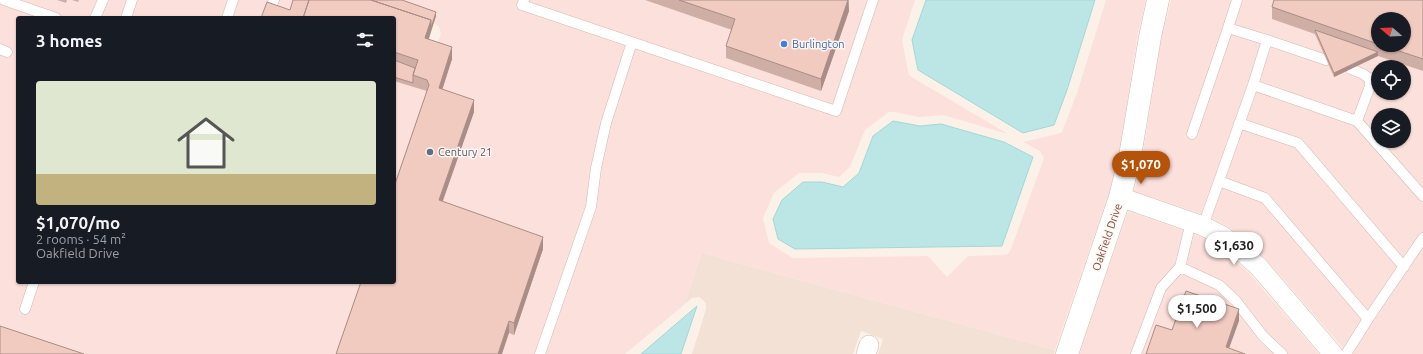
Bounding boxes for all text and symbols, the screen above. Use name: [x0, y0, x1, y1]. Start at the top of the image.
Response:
north arrow: [1371, 12, 1411, 52]
map controls: [1371, 12, 1411, 148]
icon: filters: [354, 29, 376, 51]
text: 3 homes: [36, 31, 102, 50]
place label: Burlington: [792, 38, 845, 50]
marker: Burlington: [779, 39, 789, 49]
button: locate: [1371, 60, 1411, 100]
icon: home: [170, 107, 242, 179]
button: layers: [1371, 108, 1411, 148]
place label: Century 21: [438, 146, 492, 158]
marker: Century 21: [425, 147, 435, 157]
pin: $1,070: [1108, 151, 1174, 185]
text: $1,070: [1121, 157, 1161, 171]
street label: Oakfield Drive: [1090, 202, 1124, 272]
text: $1,070/mo: [36, 213, 120, 232]
text: 2 rooms · 54 m²: [36, 232, 126, 246]
pin: $1,630: [1201, 232, 1267, 266]
text: $1,630: [1214, 238, 1254, 252]
text: Oakfield Drive: [36, 246, 119, 260]
pin: $1,500: [1164, 295, 1230, 329]
text: $1,500: [1177, 301, 1217, 315]

